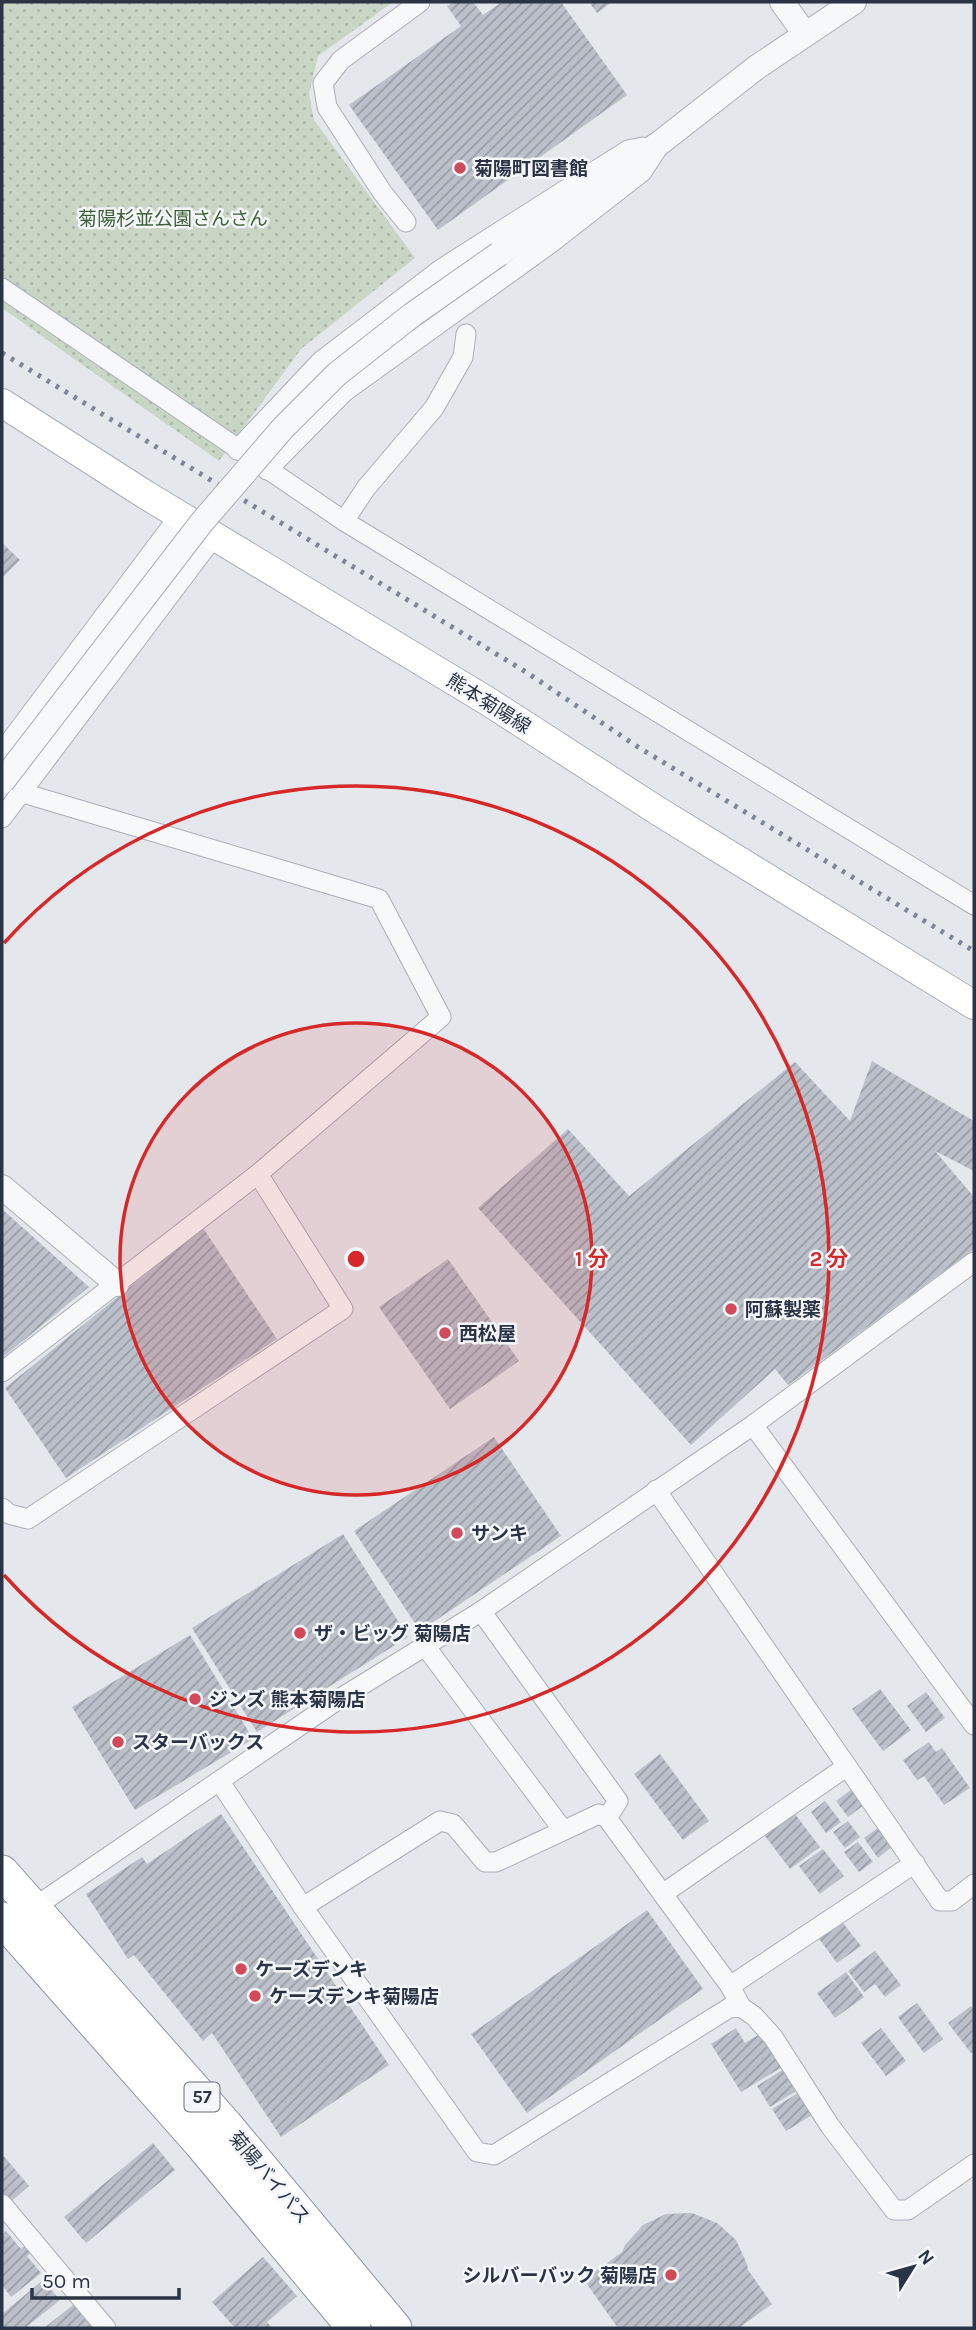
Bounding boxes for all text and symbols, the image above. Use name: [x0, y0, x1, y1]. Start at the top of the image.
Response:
place label: 菊陽町図書館: [474, 158, 588, 180]
marker: 菊陽町図書館: [452, 160, 468, 176]
park label: 菊陽杉並公園さんさん: [78, 208, 268, 230]
street label: 熊本菊陽線: [442, 669, 535, 738]
centre of rings: [344, 1247, 368, 1271]
text: 1 分: [575, 1247, 609, 1271]
text: 2 分: [809, 1247, 849, 1271]
place label: 阿蘇製薬: [745, 1299, 821, 1321]
marker: 阿蘇製薬: [723, 1301, 739, 1317]
place label: 西松屋: [459, 1323, 516, 1345]
marker: 西松屋: [437, 1325, 453, 1341]
place label: サンキ: [471, 1523, 528, 1545]
marker: サンキ: [449, 1525, 465, 1541]
place label: ザ・ビッグ 菊陽店: [314, 1623, 471, 1645]
marker: ザ・ビッグ 菊陽店: [292, 1625, 308, 1641]
place label: ジンズ 熊本菊陽店: [209, 1689, 365, 1711]
marker: ジンズ 熊本菊陽店: [187, 1691, 203, 1707]
place label: スターバックス: [132, 1732, 264, 1754]
marker: スターバックス: [110, 1734, 126, 1750]
place label: ケーズデンキ: [255, 1959, 368, 1981]
marker: ケーズデンキ: [233, 1961, 249, 1977]
place label: ケーズデンキ菊陽店: [269, 1986, 439, 2008]
marker: ケーズデンキ菊陽店: [247, 1988, 263, 2004]
road number: 57: [184, 2082, 220, 2112]
street label: 菊陽バイパス: [224, 2127, 314, 2228]
north arrow: [878, 2232, 948, 2302]
text: N: [913, 2245, 939, 2269]
scale bar: [32, 2256, 178, 2300]
place label: シルバーバック 菊陽店: [462, 2265, 657, 2287]
marker: シルバーバック 菊陽店: [663, 2267, 679, 2283]
text: 50 m: [42, 2269, 91, 2293]

